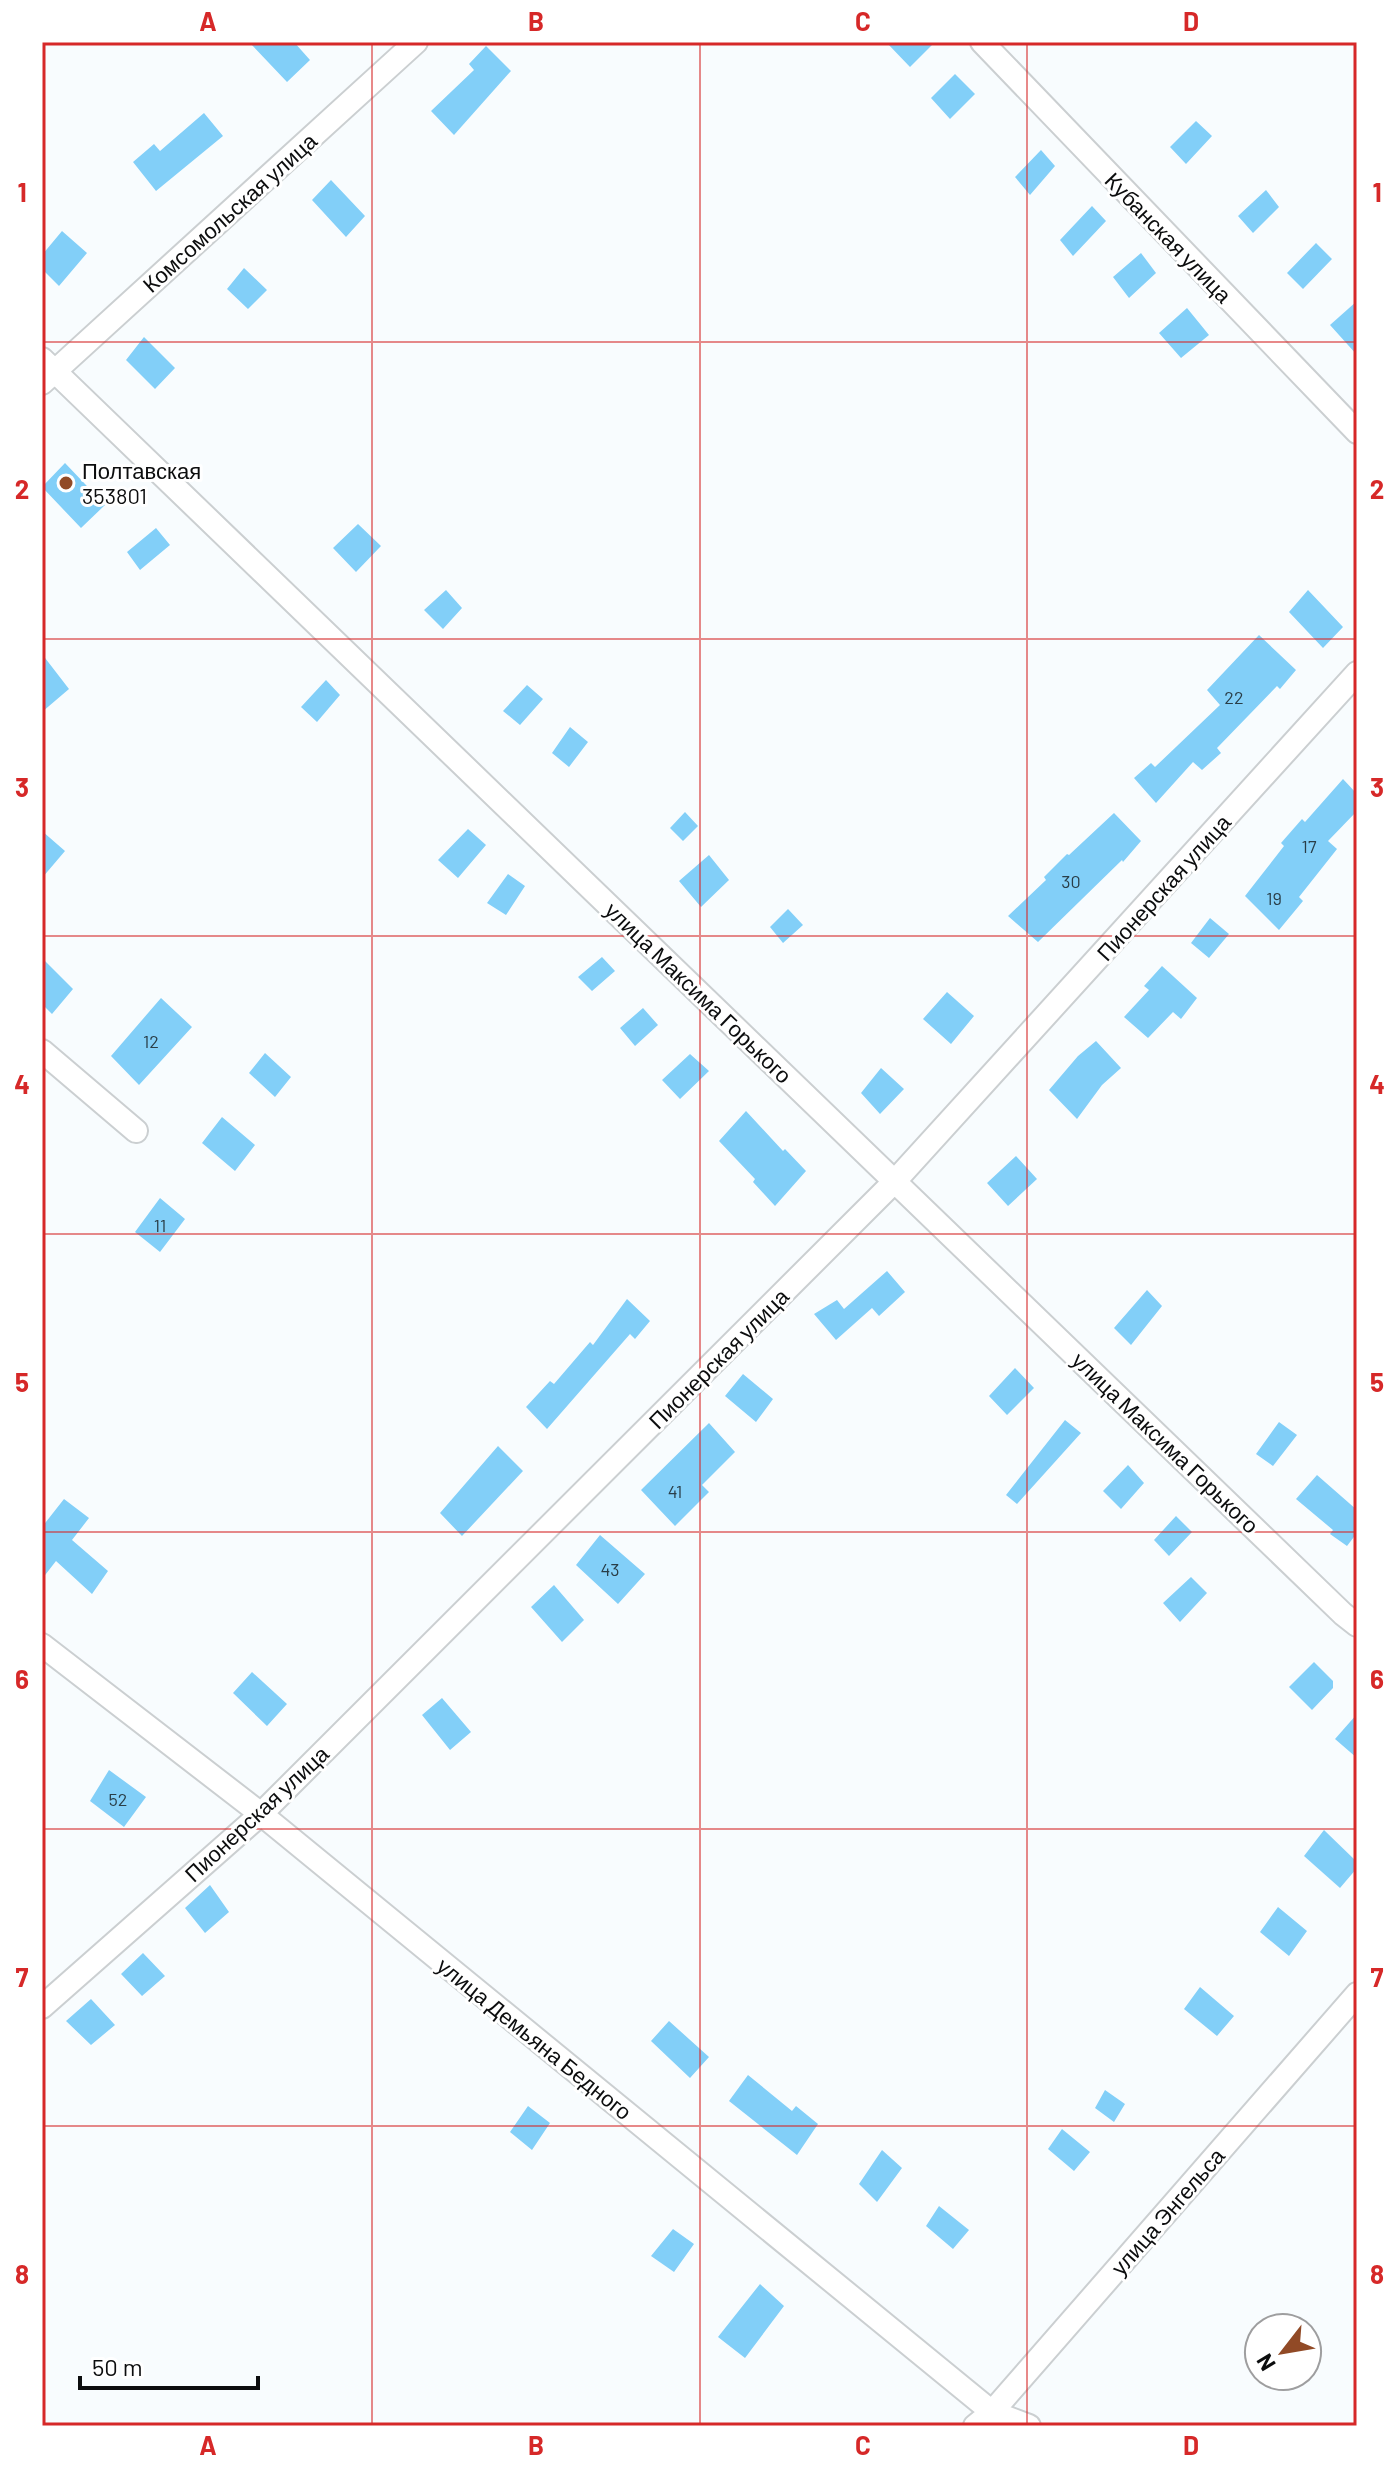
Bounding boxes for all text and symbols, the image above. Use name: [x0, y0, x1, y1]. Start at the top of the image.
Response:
text: A: [199, 5, 217, 36]
text: B: [528, 5, 544, 36]
text: C: [855, 5, 871, 36]
text: D: [1183, 5, 1199, 36]
street label: Комсомольская улица: [137, 127, 323, 298]
street label: Кубанская улица: [1100, 167, 1238, 309]
text: 1: [17, 176, 27, 207]
text: 1: [1372, 176, 1382, 207]
place label: Полтавская 353801: [82, 457, 201, 508]
text: 2: [15, 473, 29, 504]
text: 2: [1370, 473, 1384, 504]
marker: Полтавская 353801: [57, 474, 75, 492]
house number: 22: [1224, 686, 1244, 708]
text: 3: [15, 771, 29, 802]
text: 3: [1370, 771, 1384, 802]
street label: Пионерская улица: [1091, 808, 1237, 966]
house number: 17: [1302, 835, 1317, 857]
house number: 30: [1061, 870, 1081, 892]
house number: 19: [1266, 887, 1282, 909]
street label: улица Максима Горького: [600, 896, 798, 1089]
house number: 12: [143, 1030, 159, 1052]
text: 4: [14, 1068, 30, 1099]
text: 4: [1369, 1068, 1385, 1099]
house number: 11: [154, 1214, 166, 1236]
street label: Пионерская улица: [643, 1282, 795, 1434]
street label: улица Максима Горького: [1067, 1346, 1265, 1539]
text: 5: [15, 1366, 29, 1397]
text: 5: [1370, 1366, 1384, 1397]
house number: 41: [668, 1480, 682, 1502]
house number: 43: [600, 1558, 620, 1580]
text: 6: [15, 1663, 29, 1694]
text: 6: [1370, 1663, 1384, 1694]
street label: Пионерская улица: [179, 1739, 335, 1887]
house number: 52: [109, 1788, 127, 1810]
street label: улица Демьяна Бедного: [432, 1952, 637, 2125]
text: 7: [16, 1961, 29, 1992]
text: 7: [1371, 1961, 1384, 1992]
street label: улица Энгельса: [1105, 2142, 1230, 2280]
text: 8: [15, 2258, 29, 2289]
text: 8: [1370, 2258, 1384, 2289]
north arrow: [1243, 2312, 1323, 2392]
scale bar: [80, 2340, 258, 2390]
text: N: [1250, 2350, 1280, 2376]
text: 50 m: [92, 2352, 143, 2381]
text: A: [199, 2429, 217, 2460]
text: B: [528, 2429, 544, 2460]
text: C: [855, 2429, 871, 2460]
text: D: [1183, 2429, 1199, 2460]

